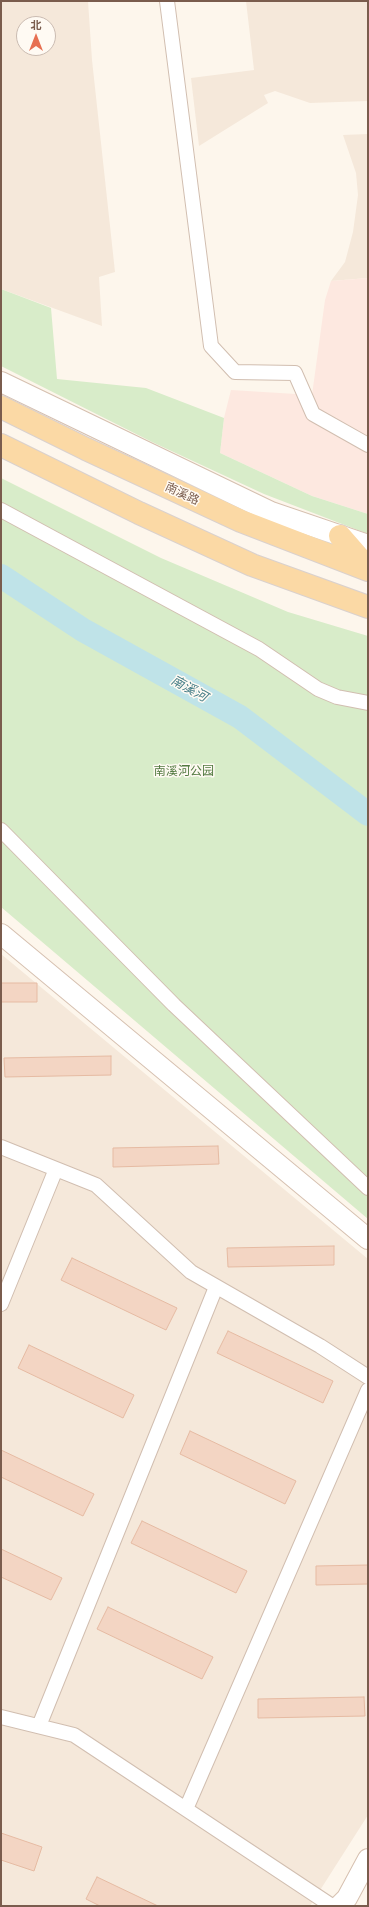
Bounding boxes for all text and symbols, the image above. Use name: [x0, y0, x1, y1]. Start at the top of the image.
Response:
north arrow: [16, 16, 56, 56]
text: 北: [31, 17, 42, 32]
street label: 南溪路: [163, 480, 201, 508]
water label: 南溪河: [168, 673, 210, 705]
park label: 南溪河公园: [154, 765, 214, 779]

